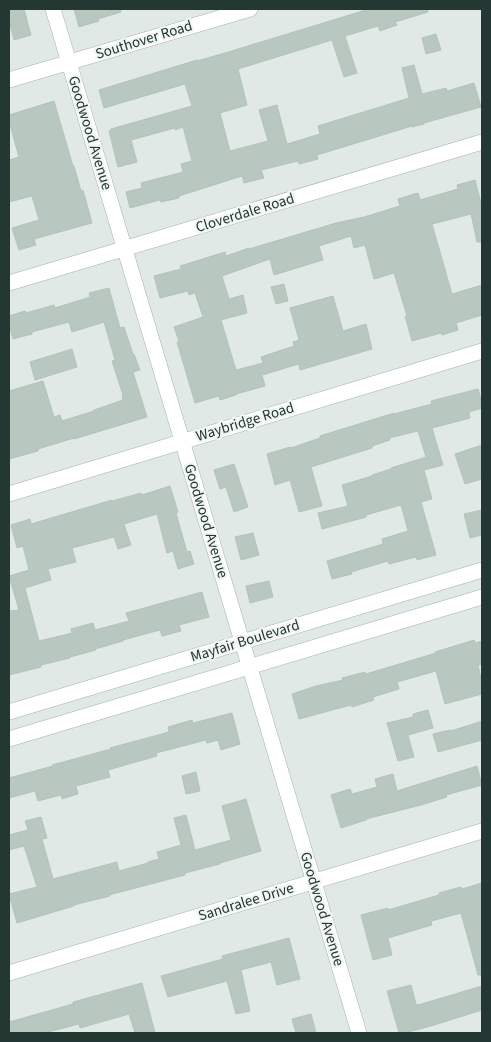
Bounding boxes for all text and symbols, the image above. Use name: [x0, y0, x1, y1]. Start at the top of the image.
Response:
street label: Southover Road: [93, 15, 195, 65]
street label: Goodwood Avenue: [63, 73, 117, 193]
street label: Cloverdale Road: [193, 188, 297, 238]
street label: Waybridge Road: [193, 397, 297, 447]
street label: Goodwood Avenue: [179, 461, 233, 581]
street label: Mayfair Boulevard: [188, 614, 302, 668]
street label: Goodwood Avenue: [295, 849, 349, 969]
street label: Sandralee Drive: [196, 878, 296, 926]

